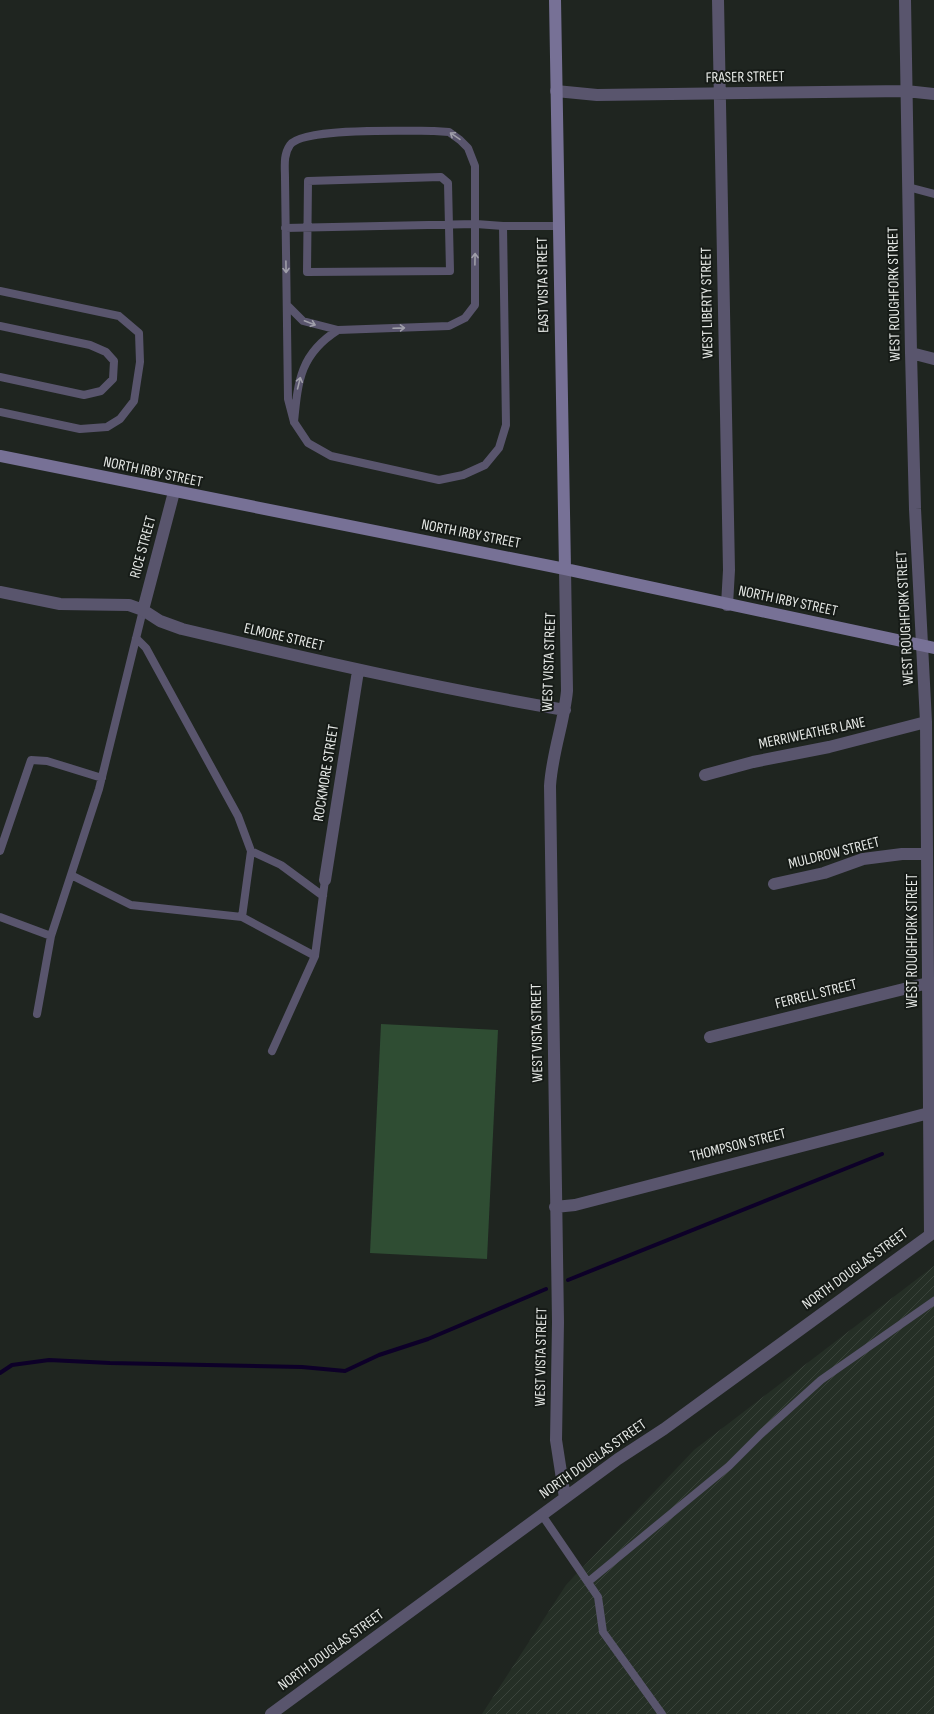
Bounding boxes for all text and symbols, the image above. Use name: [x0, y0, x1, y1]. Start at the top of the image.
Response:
street label: FRASER STREET: [705, 67, 785, 87]
one-way arrow: [449, 132, 461, 140]
street label: WEST ROUGHFORK STREET: [883, 227, 905, 361]
street label: EAST VISTA STREET: [533, 237, 553, 333]
street label: WEST LIBERTY STREET: [697, 247, 717, 359]
one-way arrow: [471, 253, 479, 266]
one-way arrow: [282, 260, 290, 273]
one-way arrow: [303, 320, 315, 328]
one-way arrow: [392, 324, 405, 332]
one-way arrow: [296, 377, 303, 390]
street label: NORTH IRBY STREET: [102, 452, 204, 492]
street label: RICE STREET: [126, 514, 160, 580]
street label: NORTH IRBY STREET: [420, 515, 522, 553]
street label: WEST ROUGHFORK STREET: [892, 550, 918, 686]
street label: NORTH IRBY STREET: [737, 581, 839, 621]
street label: WEST VISTA STREET: [538, 612, 560, 712]
street label: ELMORE STREET: [242, 619, 326, 655]
street label: MERRIWEATHER LANE: [757, 712, 867, 754]
street label: ROCKMORE STREET: [309, 723, 343, 823]
street label: MULDROW STREET: [786, 832, 882, 874]
street label: WEST ROUGHFORK STREET: [903, 874, 922, 1008]
street label: FERRELL STREET: [773, 975, 859, 1013]
street label: WEST VISTA STREET: [527, 983, 547, 1083]
street label: THOMPSON STREET: [688, 1124, 788, 1166]
street label: NORTH DOUGLAS STREET: [798, 1224, 912, 1314]
street label: WEST VISTA STREET: [531, 1307, 551, 1407]
street label: NORTH DOUGLAS STREET: [536, 1415, 650, 1503]
street label: NORTH DOUGLAS STREET: [274, 1605, 388, 1695]

